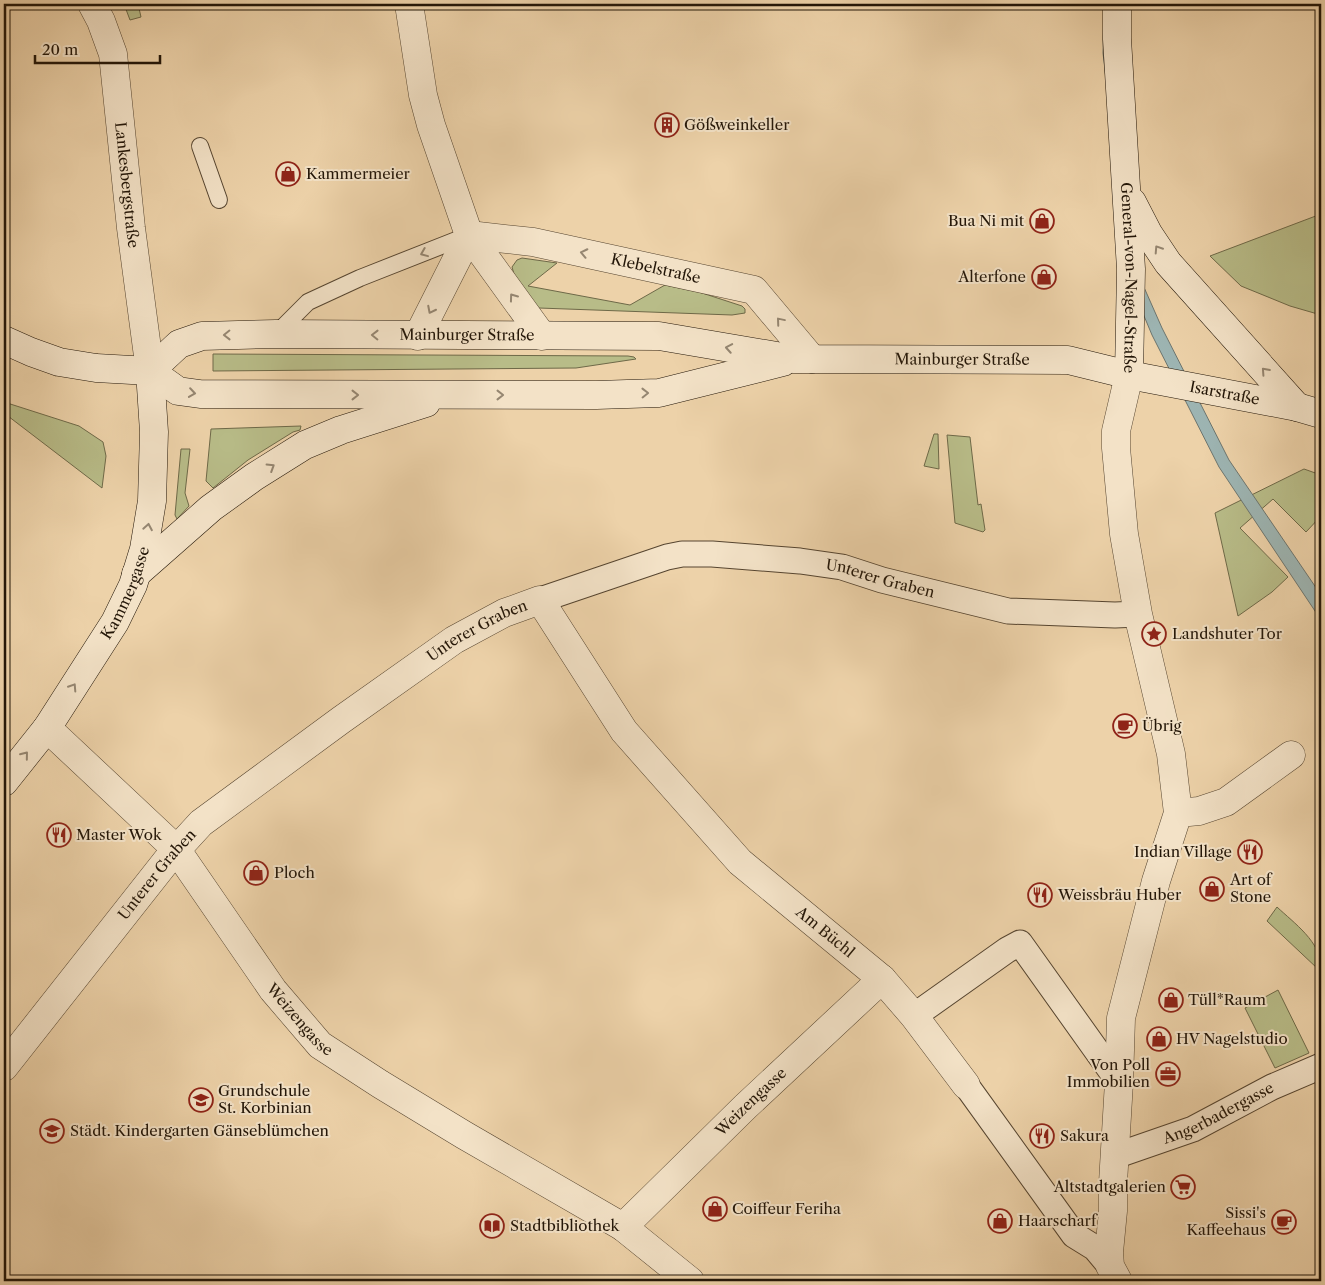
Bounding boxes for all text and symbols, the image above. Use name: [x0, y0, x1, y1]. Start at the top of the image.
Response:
scale bar: [35, 32, 160, 64]
text: 20 m: [42, 40, 78, 59]
building icon: Gößweinkeller: [654, 112, 680, 138]
place label: Gößweinkeller: [684, 115, 790, 134]
street label: Lankesbergstraße: [111, 121, 144, 249]
shop icon: Kammermeier: [275, 161, 301, 187]
place label: Kammermeier: [306, 164, 411, 183]
street label: General-von-Nagel-Straße: [1117, 181, 1141, 373]
shop icon: Bua Ni mit: [1029, 208, 1055, 234]
place label: Bua Ni mit: [948, 211, 1025, 230]
one-way arrow: [1155, 245, 1164, 254]
one-way arrow: [420, 247, 428, 257]
one-way arrow: [580, 248, 589, 259]
street label: Klebelstraße: [609, 249, 702, 287]
shop icon: Alterfone: [1031, 264, 1057, 290]
place label: Alterfone: [957, 267, 1026, 286]
one-way arrow: [510, 293, 519, 303]
one-way arrow: [427, 304, 437, 313]
one-way arrow: [777, 318, 786, 327]
street label: Mainburger Straße: [399, 325, 535, 344]
one-way arrow: [223, 330, 231, 340]
one-way arrow: [371, 330, 378, 340]
one-way arrow: [724, 343, 733, 353]
street label: Mainburger Straße: [894, 349, 1030, 369]
one-way arrow: [1262, 367, 1271, 376]
street label: Isarstraße: [1188, 377, 1261, 409]
one-way arrow: [189, 387, 197, 398]
one-way arrow: [641, 388, 649, 399]
one-way arrow: [352, 390, 359, 400]
one-way arrow: [496, 390, 504, 400]
one-way arrow: [265, 464, 274, 474]
one-way arrow: [142, 523, 152, 531]
street label: Kammergasse: [96, 544, 153, 643]
street label: Unterer Graben: [825, 555, 937, 602]
street label: Unterer Graben: [423, 595, 530, 665]
place icon: Landshuter Tor: [1141, 621, 1167, 647]
place label: Landshuter Tor: [1172, 624, 1283, 643]
one-way arrow: [67, 683, 76, 693]
cafe icon: Übrig: [1112, 713, 1138, 739]
place label: Übrig: [1142, 716, 1182, 735]
one-way arrow: [20, 752, 28, 761]
restaurant icon: Master Wok: [46, 822, 72, 848]
street label: Unterer Graben: [114, 824, 200, 923]
place label: Master Wok: [76, 825, 163, 844]
restaurant icon: Indian Village: [1237, 839, 1263, 865]
place label: Indian Village: [1134, 842, 1232, 861]
shop icon: Ploch: [243, 860, 269, 886]
place label: Ploch: [274, 863, 315, 882]
place label: Art of Stone: [1229, 870, 1273, 906]
shop icon: Art of Stone: [1199, 876, 1225, 902]
restaurant icon: Weissbräu Huber: [1027, 882, 1053, 908]
place label: Weissbräu Huber: [1057, 885, 1182, 904]
street label: Am Büchl: [792, 901, 859, 962]
street label: Weizengasse: [262, 979, 336, 1060]
shop icon: Tüll*Raum: [1158, 987, 1184, 1013]
place label: Tüll*Raum: [1188, 990, 1266, 1009]
shop icon: HV Nagelstudio: [1146, 1026, 1172, 1052]
place label: HV Nagelstudio: [1176, 1029, 1288, 1048]
place label: Von Poll Immobilien: [1067, 1055, 1151, 1091]
office icon: Von Poll Immobilien: [1155, 1061, 1181, 1087]
street label: Weizengasse: [710, 1063, 790, 1140]
street label: Angerbadergasse: [1159, 1078, 1277, 1148]
place label: Grundschule St. Korbinian: [218, 1081, 312, 1117]
school or university icon: Grundschule St. Korbinian: [188, 1087, 214, 1113]
school or university icon: Städt. Kindergarten Gänseblümchen: [39, 1118, 65, 1144]
place label: Städt. Kindergarten Gänseblümchen: [70, 1121, 330, 1140]
restaurant icon: Sakura: [1029, 1123, 1055, 1149]
place label: Sakura: [1060, 1126, 1109, 1145]
supermarket icon: Altstadtgalerien: [1170, 1174, 1196, 1200]
place label: Altstadtgalerien: [1053, 1177, 1167, 1196]
shop icon: Coiffeur Feriha: [702, 1196, 728, 1222]
place label: Coiffeur Feriha: [732, 1199, 841, 1218]
place label: Sissi's Kaffeehaus: [1186, 1203, 1266, 1239]
shop icon: Haarscharf: [987, 1208, 1013, 1234]
cafe icon: Sissi's Kaffeehaus: [1271, 1209, 1297, 1235]
place label: Haarscharf: [1018, 1211, 1098, 1230]
library icon: Stadtbibliothek: [479, 1213, 505, 1239]
place label: Stadtbibliothek: [510, 1216, 621, 1235]

